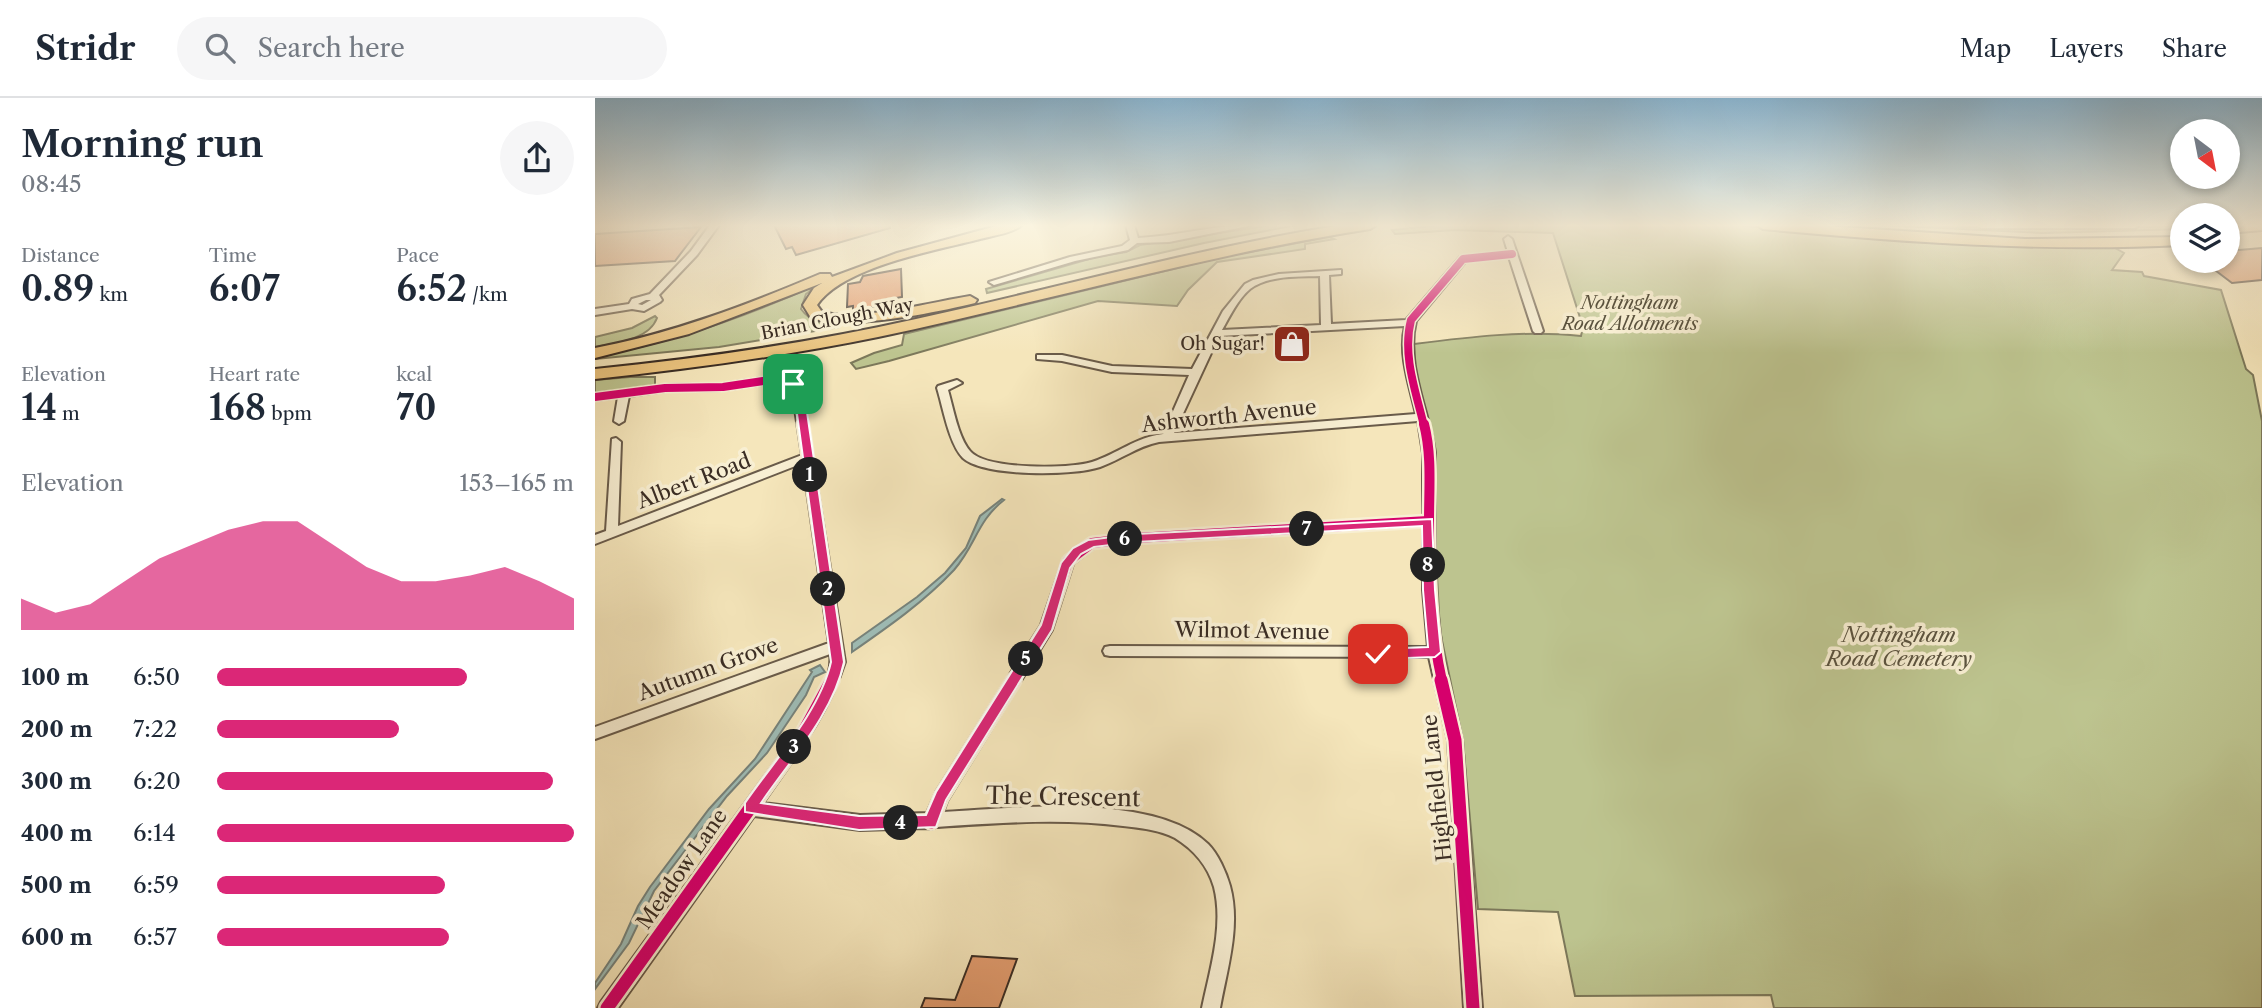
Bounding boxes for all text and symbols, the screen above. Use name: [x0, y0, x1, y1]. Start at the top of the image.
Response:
search box: [177, 17, 667, 80]
text: Stridr: [35, 28, 135, 69]
icon: search: [201, 29, 239, 67]
text: Search here: [257, 32, 405, 64]
text: Map: [1960, 34, 2011, 63]
text: Layers: [2049, 34, 2124, 63]
text: Share: [2162, 34, 2227, 63]
north arrow: [2170, 119, 2240, 189]
map controls: [2170, 119, 2240, 273]
text: Morning run: [21, 120, 264, 167]
button: share: [500, 121, 574, 195]
text: 08:45: [21, 170, 81, 198]
button: layers: [2170, 203, 2240, 273]
text: Distance: [21, 244, 100, 267]
text: Time: [209, 244, 257, 267]
text: Pace: [396, 244, 439, 267]
text: 0.89: [21, 267, 94, 310]
text: 6:07: [209, 267, 280, 310]
text: 6:52: [396, 267, 467, 310]
text: km: [94, 283, 128, 306]
text: /km: [467, 283, 508, 306]
park label: Nottingham Road Allotments: [1560, 292, 1698, 335]
street label: Brian Clough Way: [759, 293, 916, 345]
shop icon: Oh Sugar!: [1271, 323, 1313, 365]
place label: Oh Sugar!: [1180, 333, 1265, 355]
pin: [763, 354, 823, 414]
text: Elevation: [21, 363, 106, 386]
text: Heart rate: [209, 363, 300, 386]
text: kcal: [396, 363, 432, 386]
icon: arrive: [774, 365, 812, 403]
text: 14: [21, 386, 57, 429]
text: 168: [209, 386, 266, 429]
text: 70: [396, 386, 437, 429]
street label: Ashworth Avenue: [1139, 394, 1318, 437]
text: m: [57, 402, 80, 425]
text: bpm: [266, 402, 312, 425]
street label: Albert Road: [632, 447, 755, 514]
pin: 1: [793, 458, 827, 492]
text: 1: [805, 463, 814, 486]
text: Elevation: [21, 469, 124, 497]
text: 153–165 m: [459, 469, 574, 497]
pin: 7: [1289, 512, 1325, 546]
text: 7: [1302, 517, 1311, 540]
pin: 6: [1107, 522, 1143, 556]
text: 6: [1119, 527, 1130, 550]
pin: 8: [1411, 547, 1445, 582]
text: 8: [1422, 553, 1433, 576]
pin: 2: [811, 572, 845, 606]
text: 2: [822, 577, 833, 600]
street label: Wilmot Avenue: [1173, 617, 1330, 644]
park label: Nottingham Road Cemetery: [1824, 622, 1972, 671]
pin: [1348, 624, 1408, 684]
street label: Autumn Grove: [633, 632, 781, 706]
icon: check: [1359, 635, 1397, 673]
pin: 5: [1009, 642, 1043, 676]
text: 5: [1020, 647, 1031, 670]
text: 100 m: [21, 663, 89, 691]
text: 6:50: [133, 663, 180, 691]
street label: Highfield Lane: [1416, 713, 1457, 863]
text: 200 m: [21, 715, 93, 743]
text: 7:22: [133, 715, 177, 743]
pin: 3: [777, 730, 811, 764]
text: 3: [788, 735, 799, 758]
text: 300 m: [21, 767, 92, 795]
text: 6:20: [133, 767, 181, 795]
street label: The Crescent: [985, 781, 1141, 812]
street label: Meadow Lane: [631, 804, 732, 934]
pin: 4: [883, 806, 919, 840]
text: 4: [895, 811, 906, 834]
text: 400 m: [21, 819, 93, 847]
text: 6:14: [133, 819, 176, 847]
text: 500 m: [21, 871, 92, 899]
text: 6:59: [133, 871, 179, 899]
text: 600 m: [21, 923, 93, 951]
text: 6:57: [133, 923, 177, 951]

